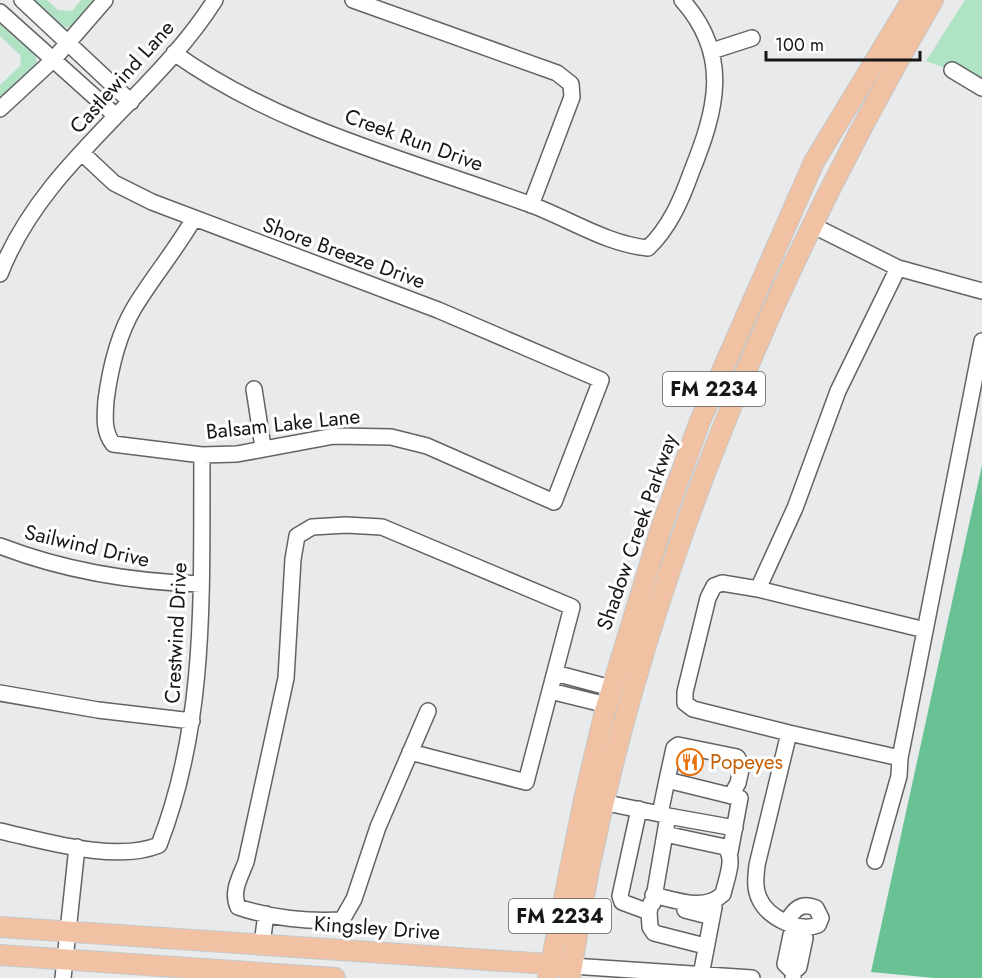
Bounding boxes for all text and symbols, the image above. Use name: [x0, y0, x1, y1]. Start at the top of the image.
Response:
street label: Castlewind Lane: [63, 13, 181, 140]
scale bar: [766, 24, 920, 62]
text: 100 m: [775, 32, 824, 58]
street label: Creek Run Drive: [341, 101, 488, 179]
street label: Shore Breeze Drive: [258, 210, 430, 296]
road number: FM 2234: [663, 372, 765, 406]
street label: Balsam Lake Lane: [204, 401, 362, 447]
street label: Shadow Creek Parkway: [589, 429, 685, 634]
street label: Sailwind Drive: [21, 517, 153, 575]
street label: Crestwind Drive: [157, 561, 195, 704]
restaurant icon: Popeyes: [675, 747, 705, 777]
place label: Popeyes: [710, 747, 783, 777]
road number: FM 2234: [509, 899, 611, 933]
street label: Kingsley Drive: [313, 909, 441, 947]

